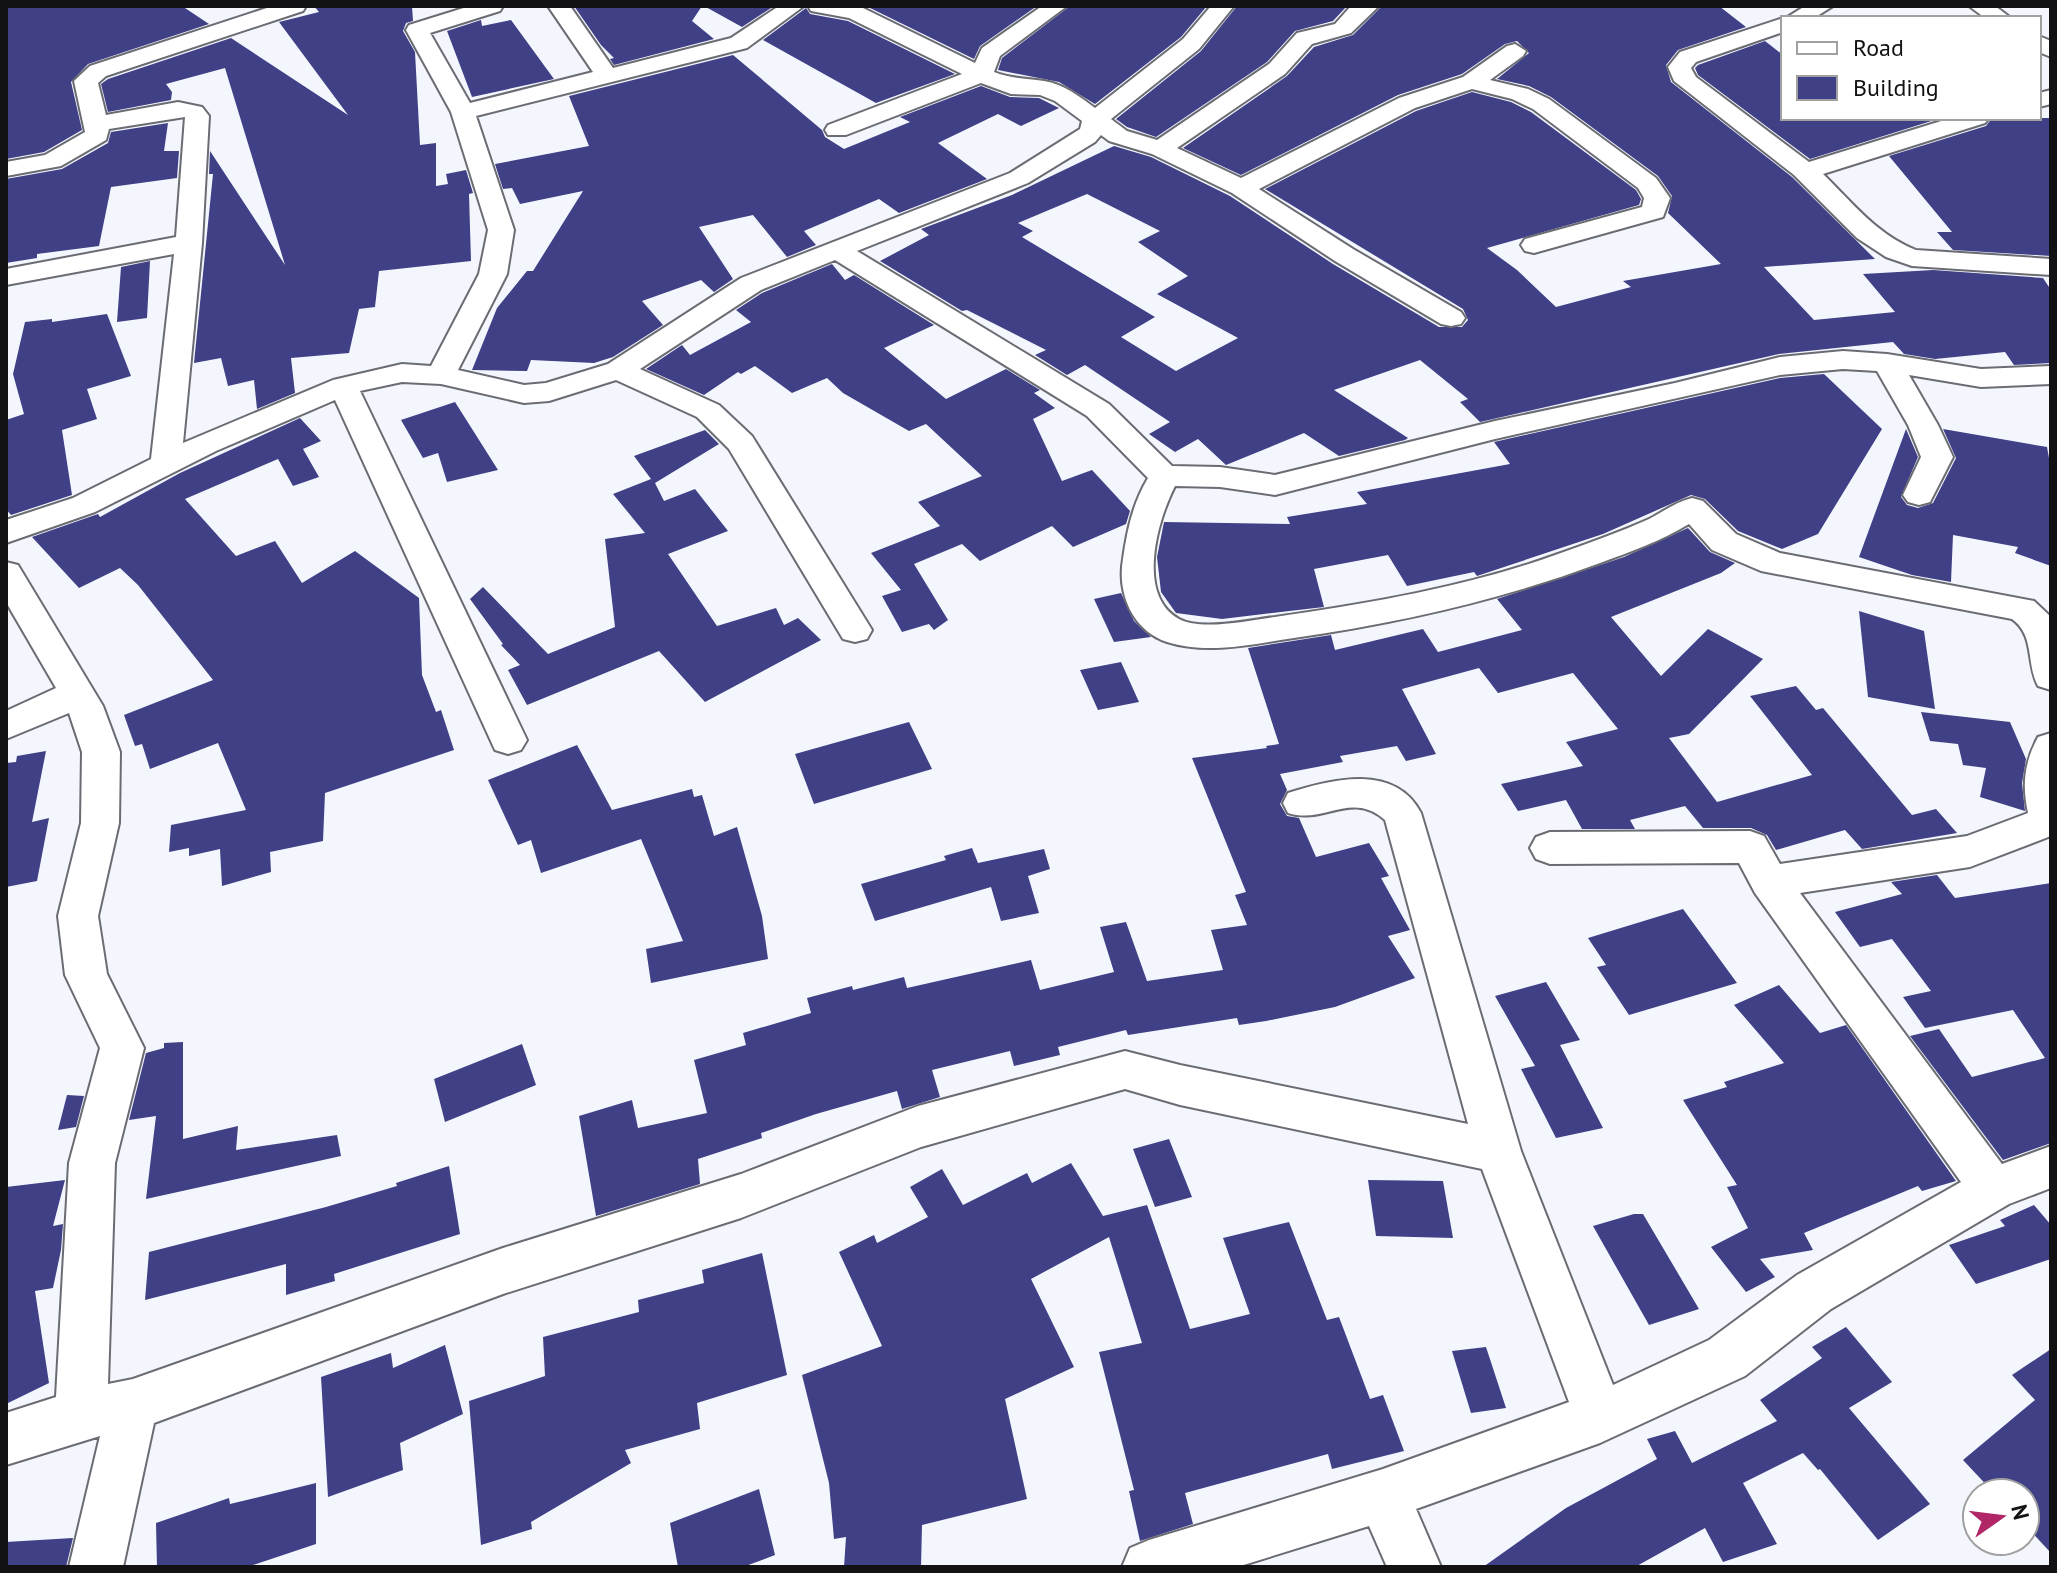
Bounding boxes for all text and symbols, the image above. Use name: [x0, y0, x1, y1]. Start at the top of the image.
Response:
legend: [1781, 16, 2041, 120]
text: Road: [1853, 32, 1904, 63]
text: Building: [1853, 72, 1939, 103]
north arrow: [1961, 1477, 2041, 1557]
text: N: [2005, 1502, 2036, 1523]

